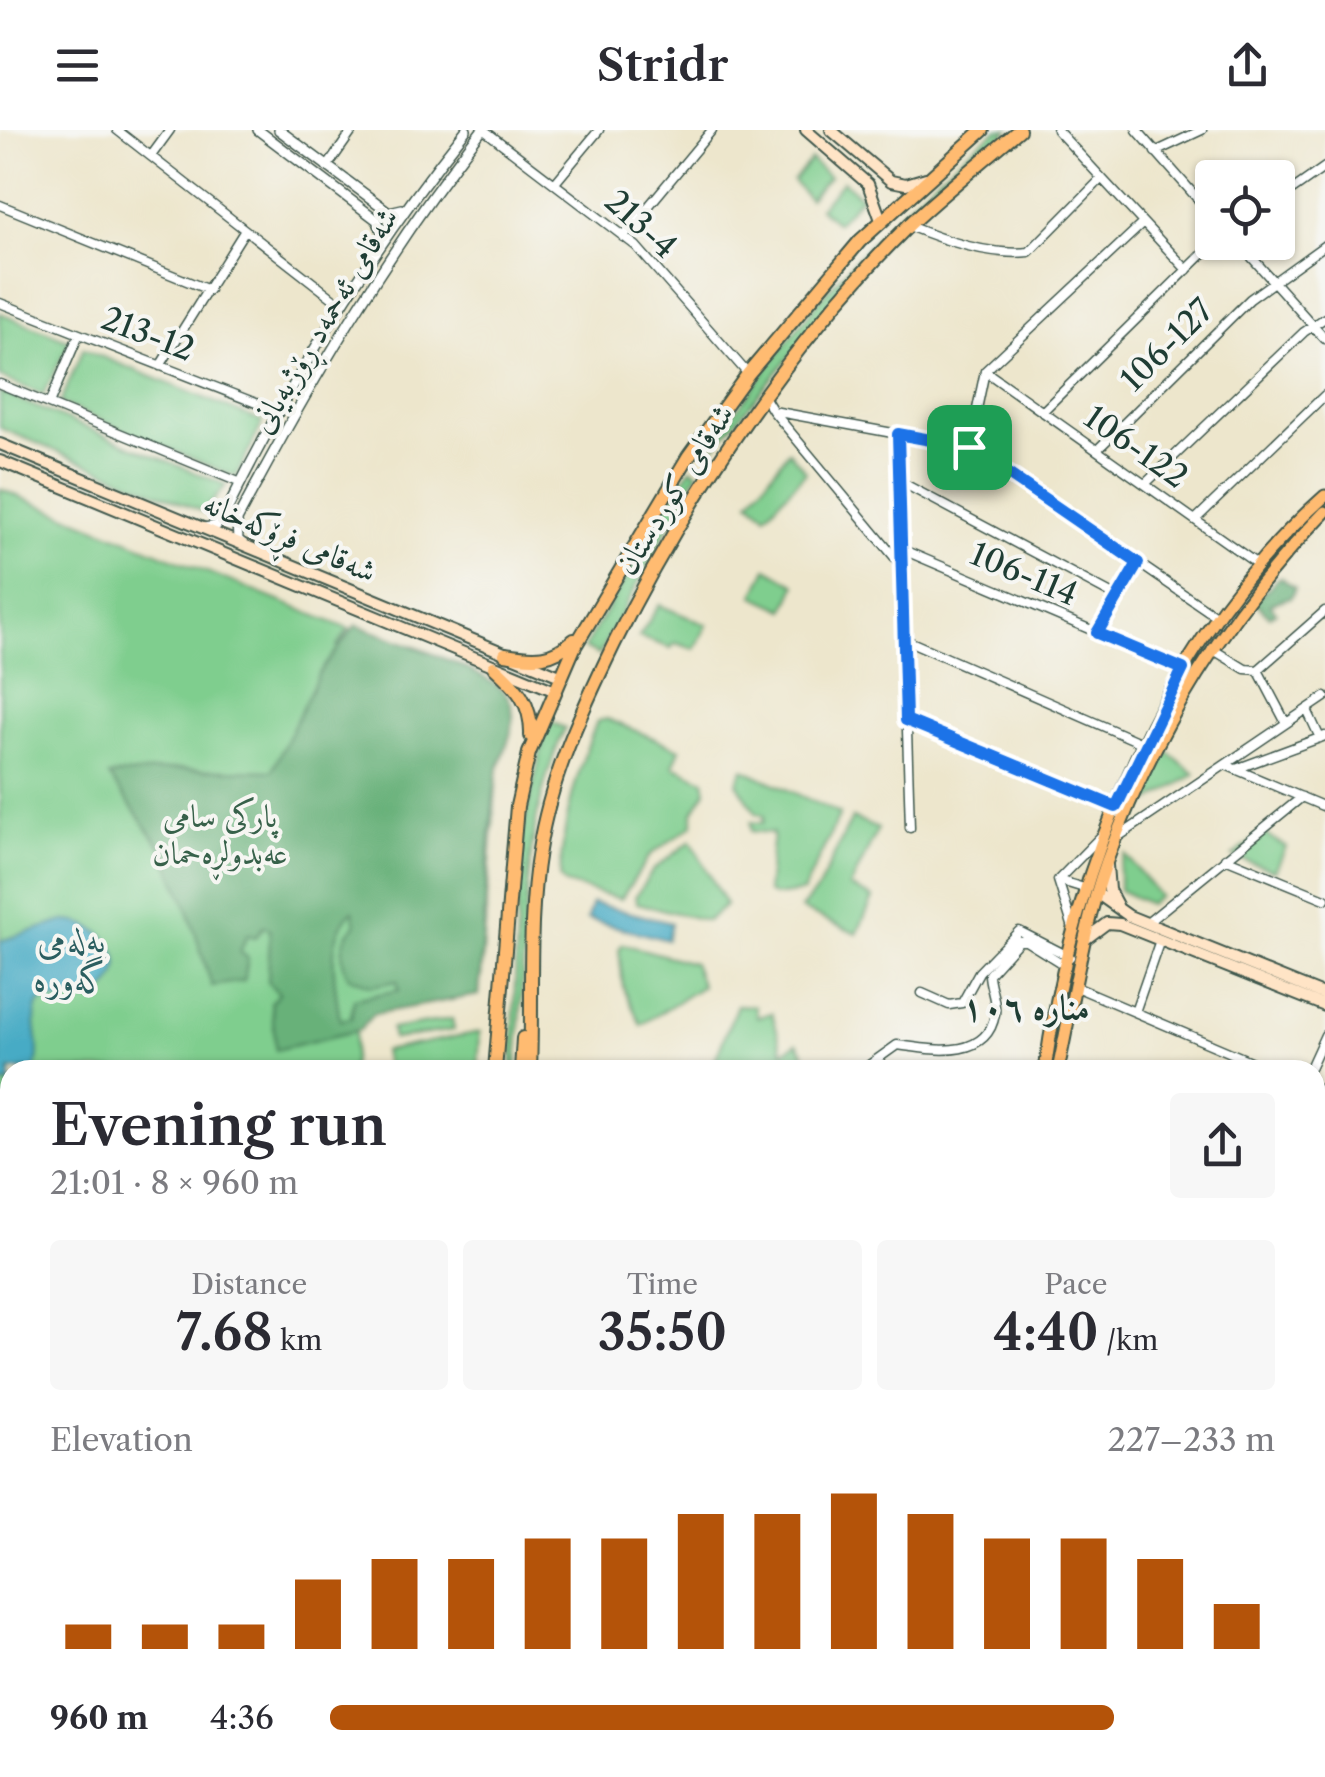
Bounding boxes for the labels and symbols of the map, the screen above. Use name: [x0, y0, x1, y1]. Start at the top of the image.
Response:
street label: 213-4: [598, 182, 685, 266]
street label: شەقامی ئەحمەد ڕۆژبەیانی: [241, 200, 412, 443]
street label: 106-127: [1112, 290, 1221, 399]
street label: 213-12: [97, 298, 200, 369]
street label: شەقامی کوردستان: [606, 396, 742, 582]
street label: 106-122: [1077, 397, 1195, 496]
pin: [927, 405, 1012, 490]
street label: شەقامی فڕۆکەخانە: [194, 483, 383, 600]
street label: 106-114: [965, 534, 1083, 613]
park label: پارکی سامی عەبدولڕەحمان: [152, 796, 288, 881]
water label: بەلەمی گەورە: [34, 918, 110, 1001]
district label: منارە ١٠٦: [962, 985, 1090, 1028]

